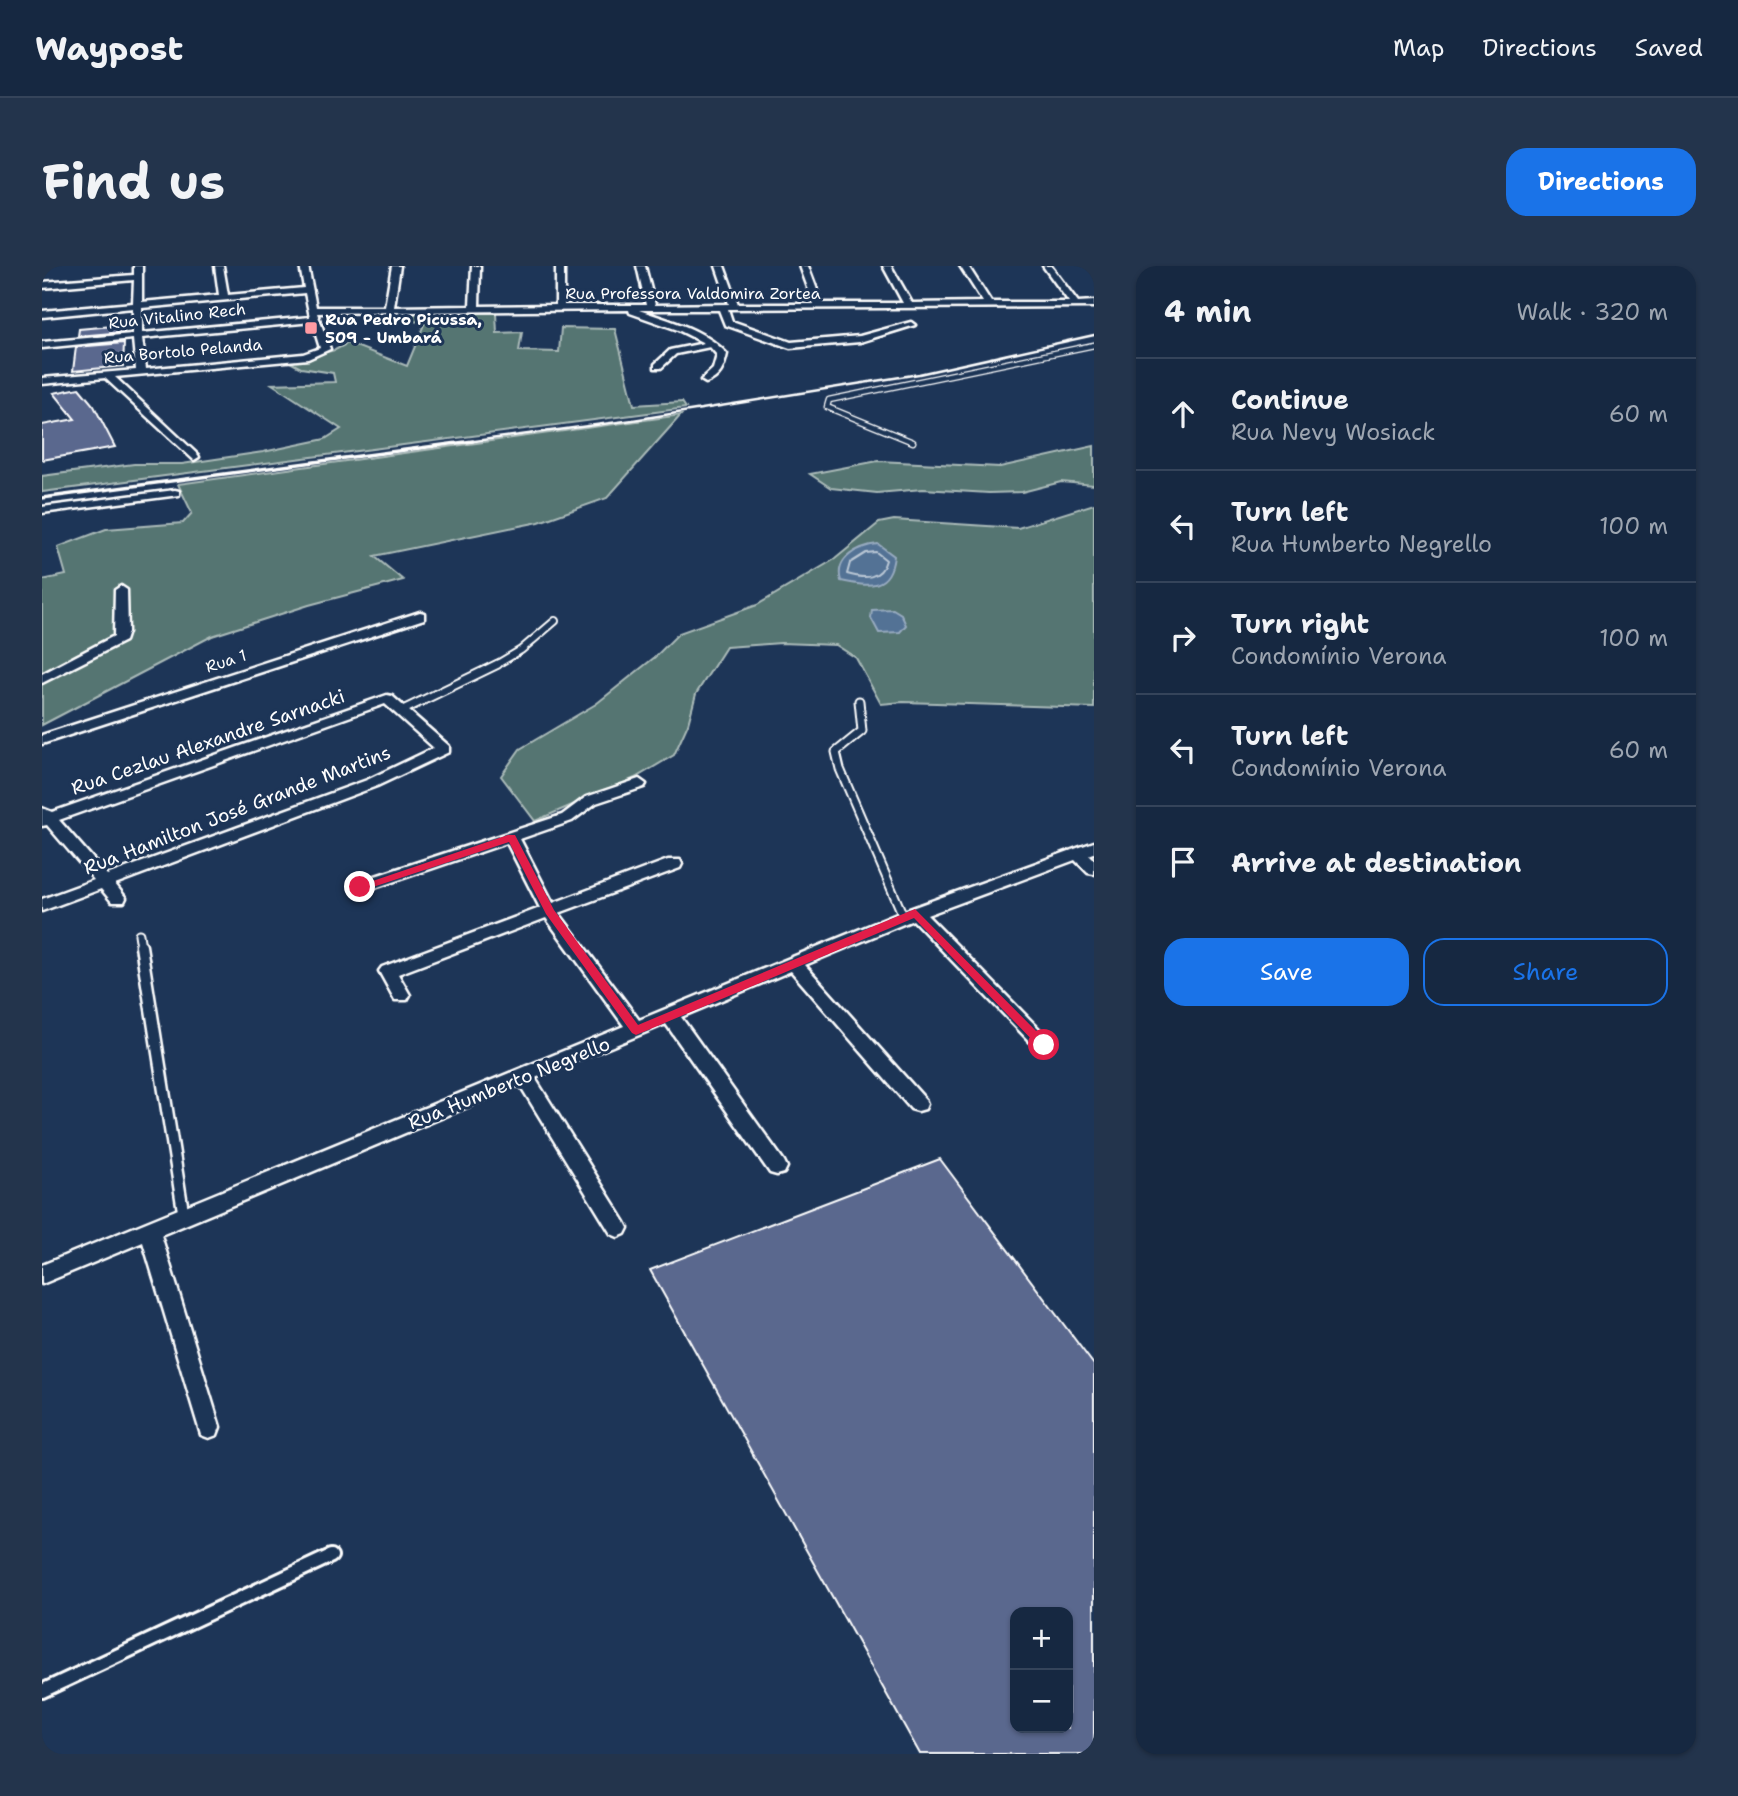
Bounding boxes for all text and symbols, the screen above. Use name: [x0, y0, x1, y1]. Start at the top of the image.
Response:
text: Waypost: [35, 26, 183, 71]
text: Map: [1393, 32, 1444, 64]
text: Directions: [1482, 32, 1597, 64]
text: Saved: [1635, 32, 1703, 64]
button: Directions: [1506, 148, 1696, 216]
text: Find us: [42, 149, 225, 215]
street label: Rua Professora Valdomira Zortea: [565, 283, 821, 304]
text: 4 min: [1164, 291, 1251, 332]
text: Walk · 320 m: [1517, 297, 1668, 327]
street label: Rua Vitalino Rech: [107, 298, 247, 334]
place label: Rua Pedro Picussa, 509 - Umbará: [325, 309, 482, 348]
marker: Rua Pedro Picussa, 509 - Umbará: [303, 320, 319, 336]
street label: Rua Bortolo Pelanda: [103, 334, 263, 368]
text: Continue: [1231, 382, 1349, 417]
icon: ahead: [1164, 395, 1202, 433]
text: 60 m: [1609, 399, 1668, 429]
text: Rua Nevy Wosiack: [1231, 417, 1435, 447]
text: Turn left: [1231, 494, 1348, 529]
icon: left: [1164, 507, 1202, 545]
text: 100 m: [1599, 511, 1668, 541]
text: Rua Humberto Negrello: [1231, 529, 1492, 559]
text: Turn right: [1231, 606, 1369, 641]
icon: right: [1164, 619, 1202, 657]
text: 100 m: [1599, 623, 1668, 653]
text: Condomínio Verona: [1231, 641, 1447, 671]
street label: Rua 1: [203, 645, 249, 677]
street label: Rua Cezlau Alexandre Sarnacki: [68, 683, 348, 801]
text: Turn left: [1231, 718, 1348, 753]
icon: left: [1164, 731, 1202, 769]
text: 60 m: [1609, 735, 1668, 765]
street label: Rua Hamilton José Grande Martins: [80, 740, 394, 880]
text: Condomínio Verona: [1231, 753, 1447, 783]
icon: arrive: [1164, 843, 1202, 881]
text: Arrive at destination: [1231, 845, 1521, 880]
route end: [344, 871, 375, 902]
button: Save: [1164, 938, 1409, 1006]
button: Share: [1423, 938, 1668, 1006]
route start: [1028, 1029, 1059, 1060]
street label: Rua Humberto Negrello: [404, 1031, 614, 1135]
map controls: [1010, 1607, 1073, 1733]
button: +: [1010, 1607, 1073, 1670]
button: −: [1010, 1670, 1073, 1733]

